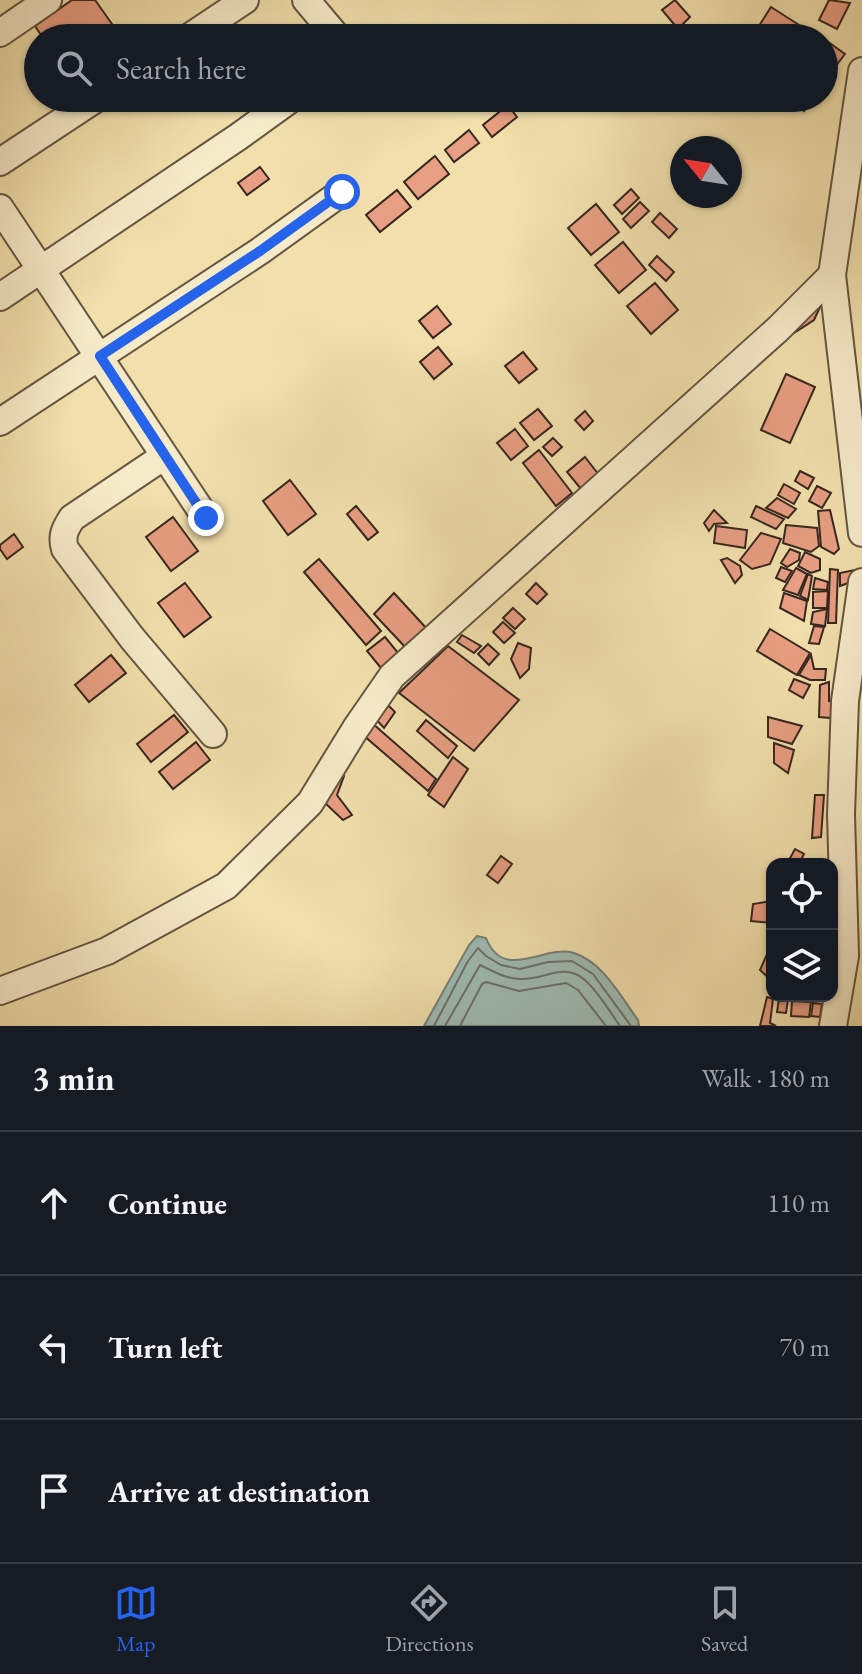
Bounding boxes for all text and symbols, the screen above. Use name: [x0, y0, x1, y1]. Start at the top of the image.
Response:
search box: [24, 24, 838, 112]
icon: search: [52, 46, 96, 90]
text: Search here: [116, 49, 246, 88]
north arrow: [670, 136, 742, 208]
route start: [324, 174, 360, 210]
route end: [188, 500, 224, 536]
map controls: [766, 858, 838, 1002]
button: locate: [766, 858, 838, 930]
button: layers: [766, 930, 838, 1002]
text: 3 min: [32, 1056, 115, 1100]
text: Walk · 180 m: [702, 1061, 830, 1095]
icon: ahead: [32, 1181, 76, 1225]
text: Continue: [108, 1184, 227, 1223]
text: 110 m: [767, 1186, 830, 1220]
icon: left: [32, 1325, 76, 1369]
text: Turn left: [108, 1328, 222, 1367]
text: 70 m: [780, 1330, 830, 1364]
icon: arrive: [32, 1469, 76, 1513]
text: Arrive at destination: [108, 1472, 370, 1511]
tab: Map: [114, 1581, 158, 1658]
tab: Directions: [385, 1581, 474, 1658]
tab: Saved: [701, 1581, 748, 1658]

